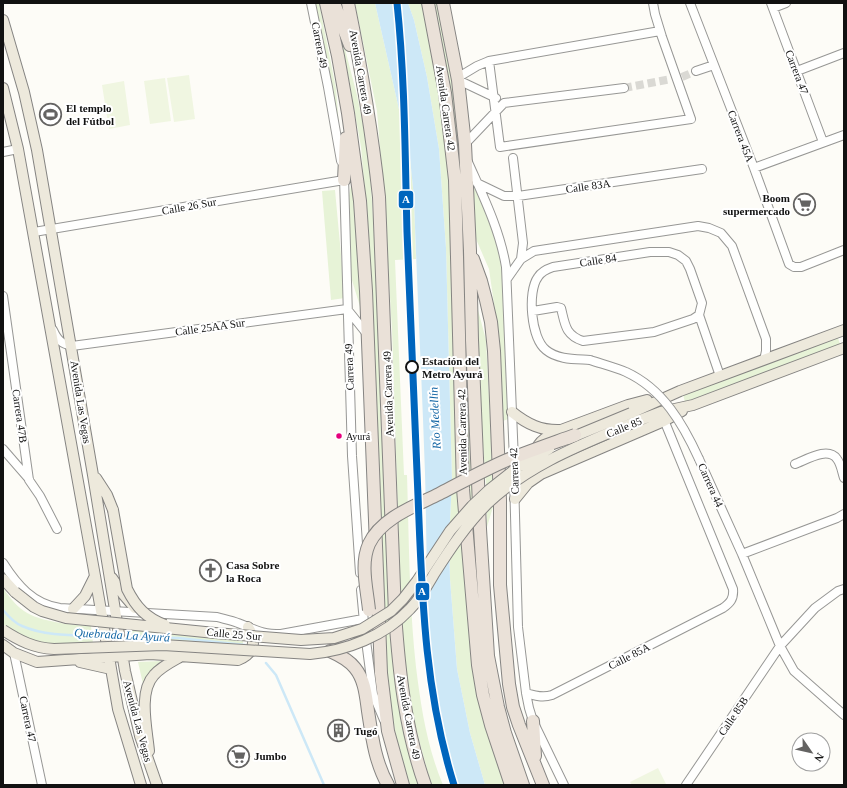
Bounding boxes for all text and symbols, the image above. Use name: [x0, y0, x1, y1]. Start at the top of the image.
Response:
street label: Carrera 49: [310, 21, 330, 70]
street label: Avenida Carrera 49: [348, 29, 374, 116]
street label: Carrera 47: [783, 48, 811, 96]
street label: Avenida Carrera 42: [434, 65, 458, 151]
sports icon: El templo del Fútbol: [37, 101, 63, 127]
place label: El templo del Fútbol: [66, 102, 114, 127]
street label: Carrera 45A: [726, 108, 756, 164]
street label: Calle 83A: [565, 177, 611, 195]
line badge: A: [398, 190, 414, 209]
supermarket icon: Boom supermercado: [792, 191, 818, 217]
place label: Boom supermercado: [723, 192, 790, 217]
text: A: [402, 193, 410, 205]
street label: Calle 26 Sur: [161, 195, 217, 217]
street label: Calle 84: [579, 251, 618, 269]
street label: Calle 25AA Sur: [174, 316, 246, 338]
street label: Carrera 49: [342, 343, 356, 391]
street label: Avenida Carrera 49: [380, 350, 395, 437]
place label: Estación del Metro Ayurá: [422, 355, 483, 380]
street label: Avenida Las Vegas: [69, 360, 93, 444]
marker: Estación del Metro Ayurá: [405, 360, 419, 374]
water label: Río Medellín: [426, 387, 444, 450]
street label: Carrera 47B: [10, 388, 30, 444]
street label: Avenida Carrera 42: [455, 389, 469, 475]
street label: Calle 85: [605, 414, 644, 439]
marker: Ayurá: [334, 431, 344, 441]
place label: Ayurá: [346, 431, 371, 442]
street label: Carrera 42: [507, 447, 521, 495]
street label: Carrera 44: [696, 461, 726, 509]
church icon: Casa Sobre la Roca: [198, 558, 224, 584]
place label: Casa Sobre la Roca: [226, 559, 279, 584]
line badge: A: [415, 582, 430, 601]
text: A: [418, 585, 426, 597]
water label: Quebrada La Ayurá: [74, 626, 170, 644]
street label: Calle 25 Sur: [206, 626, 262, 642]
street label: Calle 85A: [606, 640, 652, 672]
street label: Avenida Carrera 49: [395, 674, 423, 761]
street label: Avenida Las Vegas: [121, 679, 155, 763]
street label: Calle 85B: [716, 694, 750, 738]
street label: Carrera 47: [17, 695, 39, 744]
building icon: Tugó: [326, 718, 352, 744]
place label: Tugó: [354, 725, 378, 737]
north arrow: [791, 732, 831, 772]
supermarket icon: Jumbo: [226, 743, 252, 769]
place label: Jumbo: [254, 750, 287, 762]
text: N: [812, 751, 826, 764]

